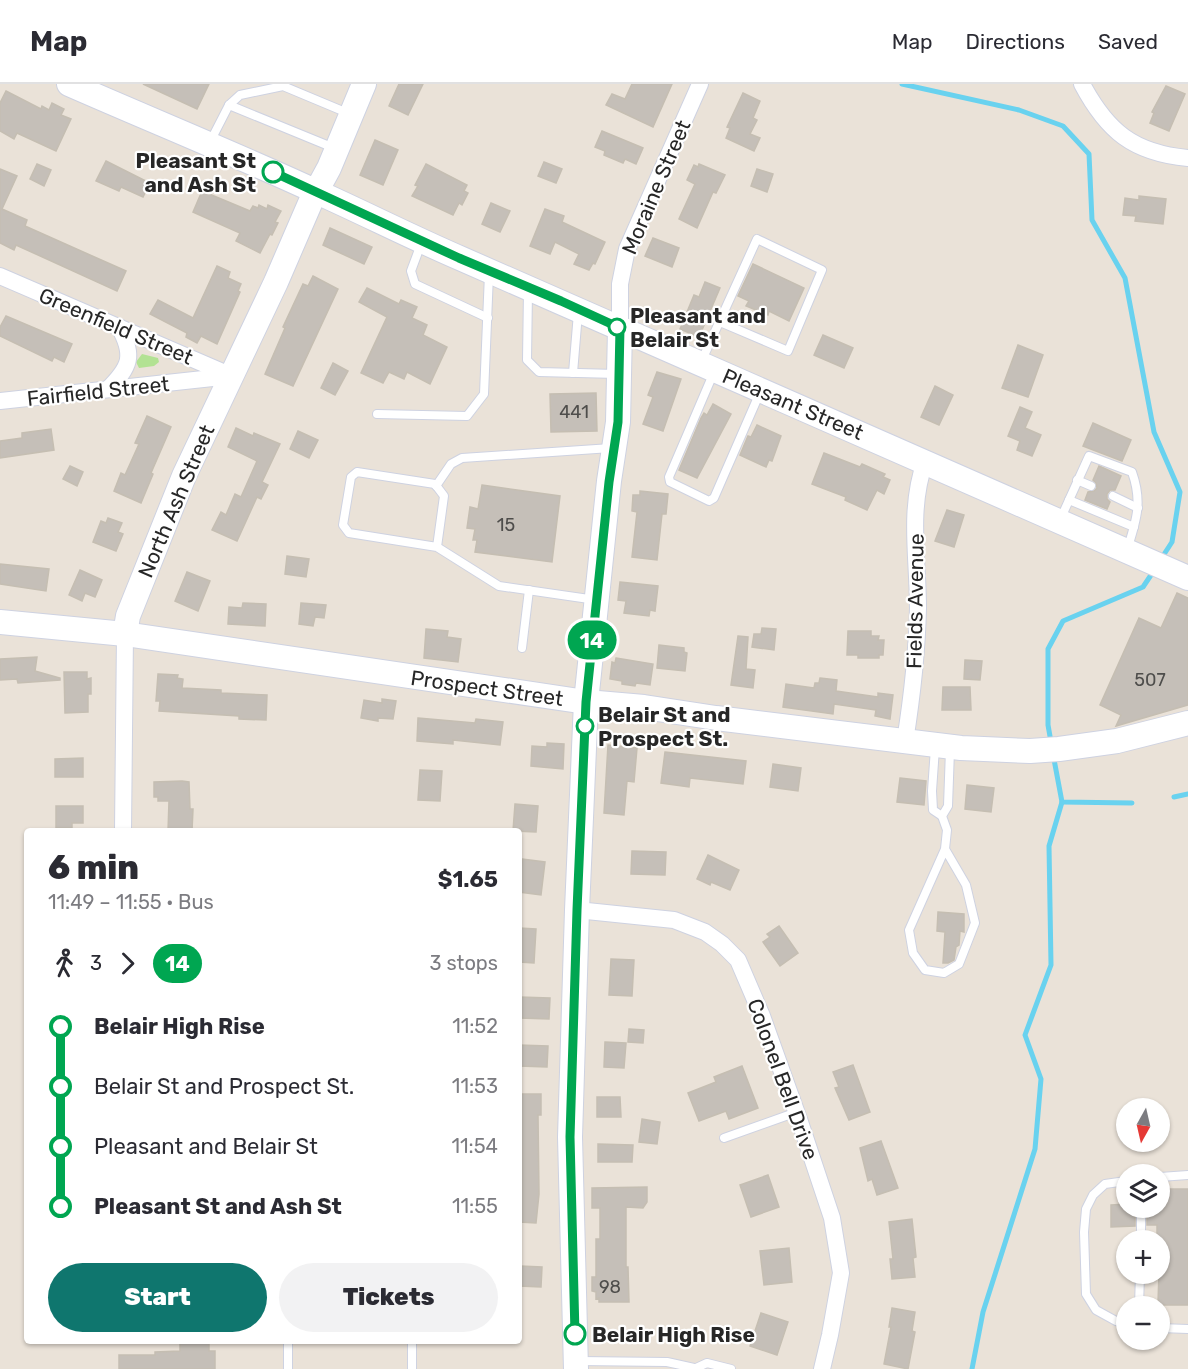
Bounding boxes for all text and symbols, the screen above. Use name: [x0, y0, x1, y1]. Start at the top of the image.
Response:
text: Map: [30, 25, 87, 58]
text: Map: [892, 29, 933, 54]
text: Directions: [966, 29, 1065, 54]
text: Saved: [1098, 29, 1158, 54]
street label: Moraine Street: [616, 116, 696, 258]
place label: Pleasant St and Ash St: [136, 148, 256, 197]
marker: Pleasant St and Ash St: [262, 161, 284, 183]
street label: Greenfield Street: [35, 282, 197, 370]
place label: Pleasant and Belair St: [630, 303, 766, 352]
marker: Pleasant and Belair St: [608, 318, 626, 336]
street label: Pleasant Street: [719, 363, 867, 445]
street label: Fairfield Street: [26, 371, 170, 411]
house number: 441: [559, 401, 589, 423]
street label: North Ash Street: [133, 421, 219, 581]
house number: 15: [497, 514, 515, 536]
street label: Fields Avenue: [901, 533, 929, 669]
line badge: 14: [565, 620, 619, 660]
text: 14: [580, 628, 604, 653]
street label: Prospect Street: [409, 665, 565, 711]
house number: 507: [1134, 669, 1166, 691]
place label: Belair St and Prospect St.: [598, 702, 731, 751]
marker: Belair St and Prospect St.: [576, 717, 594, 735]
text: 6 min: [48, 848, 139, 887]
text: $1.65: [438, 866, 498, 893]
text: 11:49 – 11:55 · Bus: [48, 890, 214, 914]
icon: walk: [48, 947, 81, 980]
icon: forward: [111, 947, 144, 980]
text: 3: [90, 951, 102, 975]
text: 14: [165, 951, 190, 976]
text: 3 stops: [429, 951, 498, 975]
street label: Colonel Bell Drive: [742, 995, 824, 1163]
text: Belair High Rise: [94, 1013, 265, 1040]
text: 11:52: [452, 1014, 498, 1038]
text: Belair St and Prospect St.: [94, 1073, 354, 1100]
text: 11:53: [452, 1074, 498, 1098]
north arrow: [1116, 1098, 1170, 1152]
map controls: [1116, 1098, 1170, 1350]
text: Pleasant and Belair St: [94, 1133, 318, 1160]
text: 11:54: [451, 1134, 498, 1158]
button: layers: [1116, 1164, 1170, 1218]
text: Pleasant St and Ash St: [94, 1193, 342, 1220]
text: 11:55: [452, 1194, 498, 1218]
button: +: [1116, 1230, 1170, 1284]
button: Start: [48, 1263, 267, 1332]
button: Tickets: [279, 1263, 498, 1332]
house number: 98: [599, 1276, 621, 1298]
button: −: [1116, 1296, 1170, 1350]
place label: Belair High Rise: [592, 1322, 755, 1347]
marker: Belair High Rise: [564, 1323, 586, 1345]

